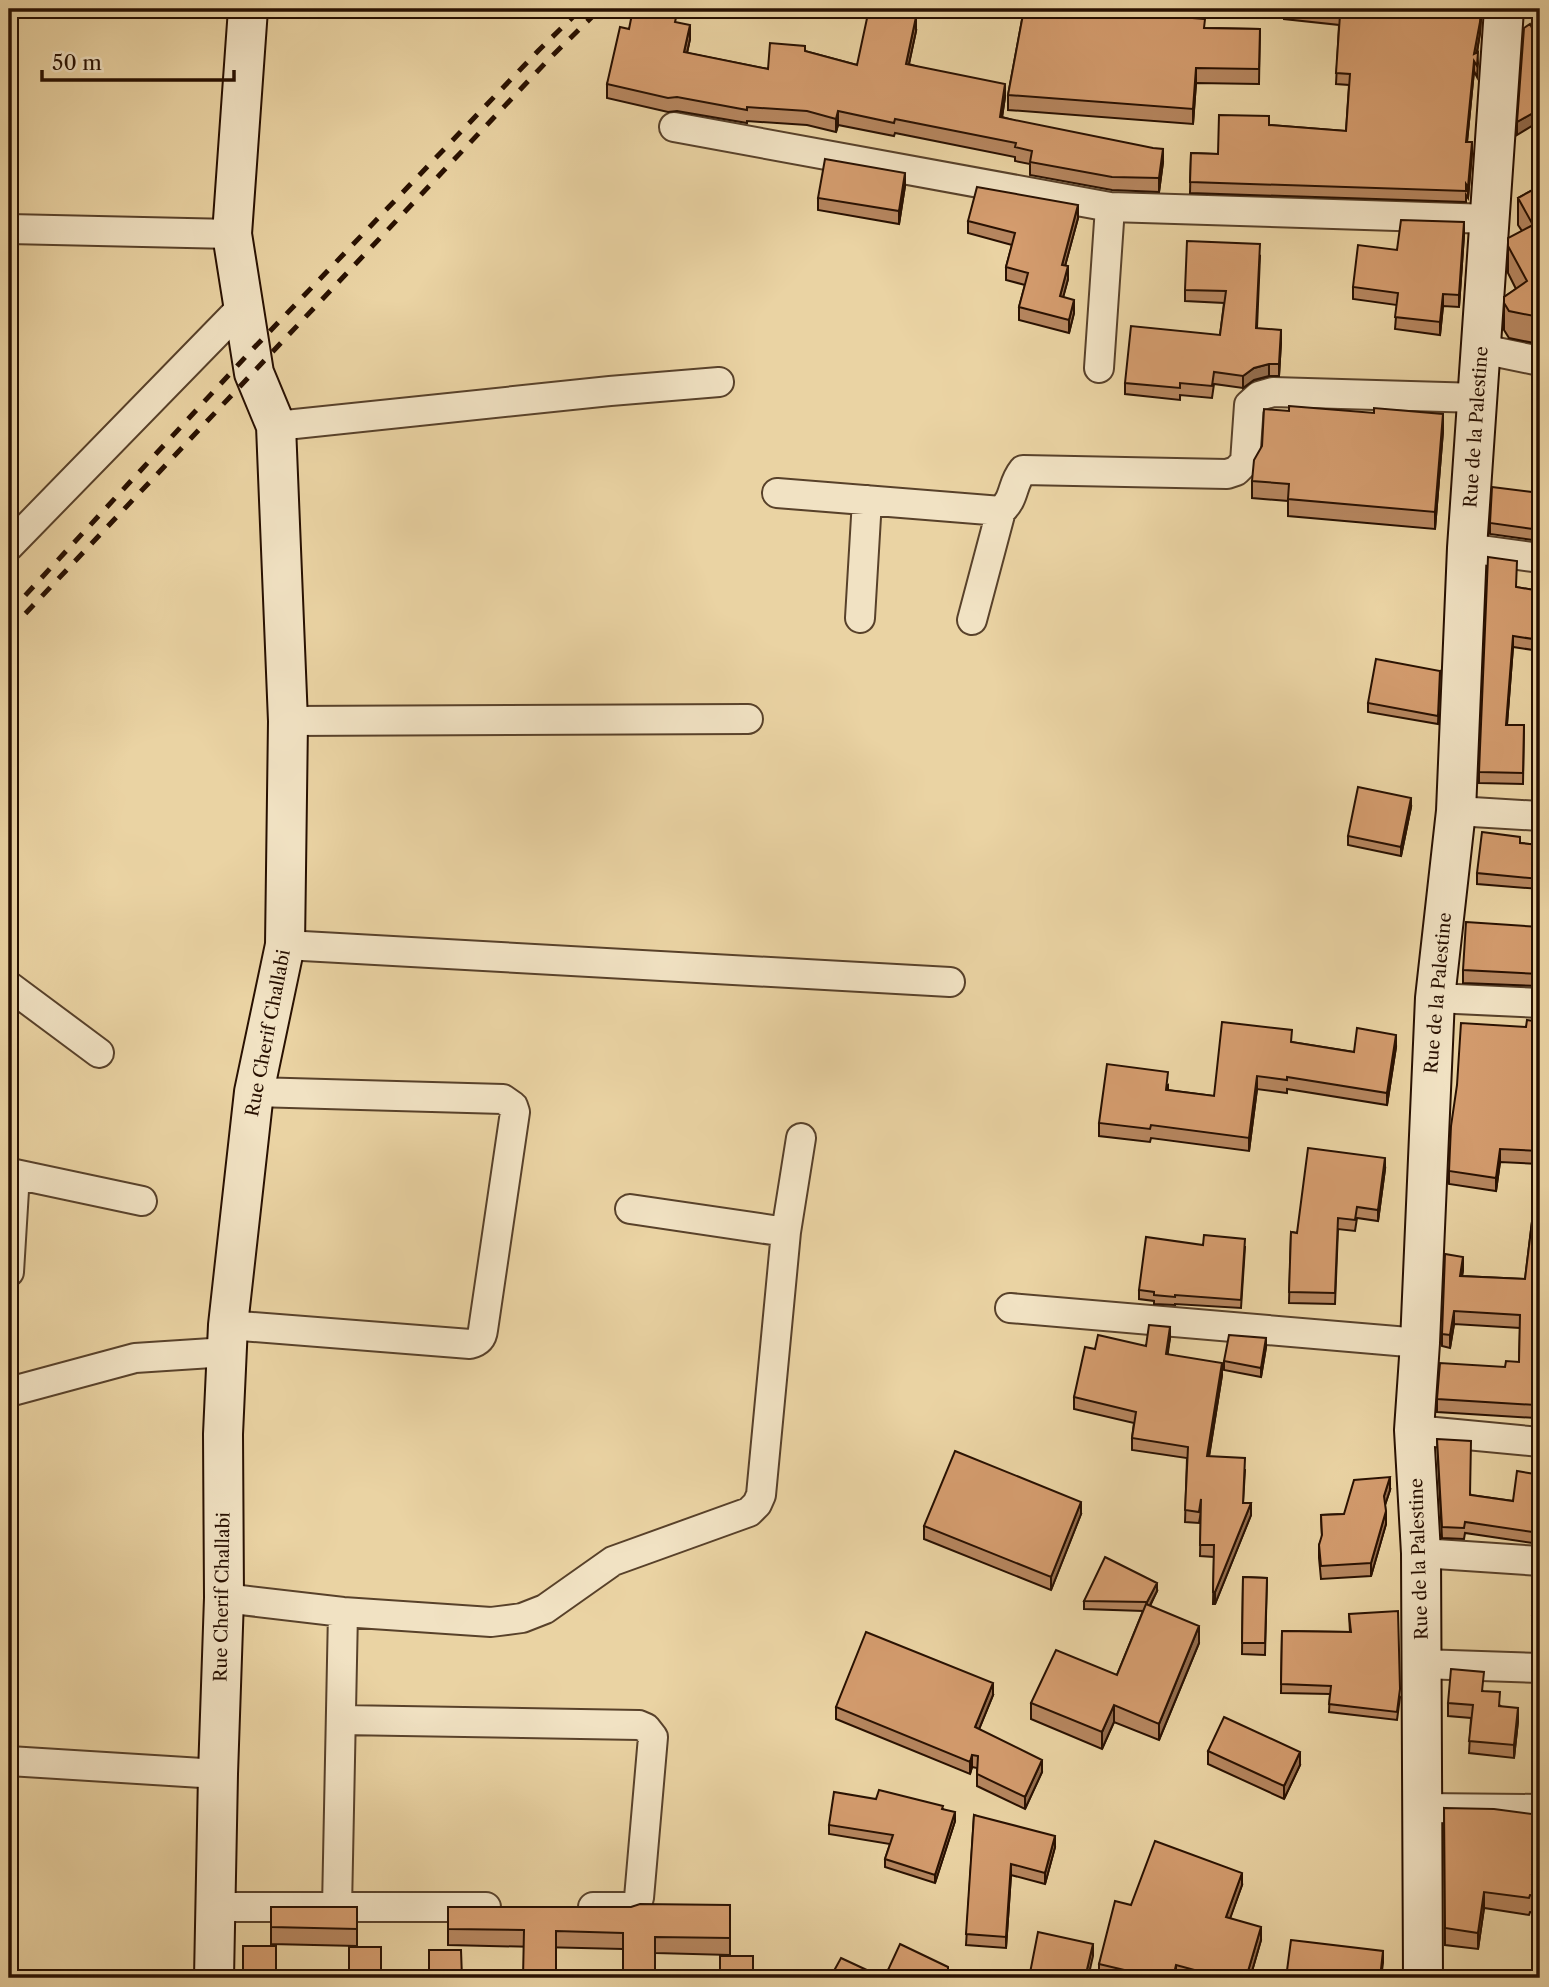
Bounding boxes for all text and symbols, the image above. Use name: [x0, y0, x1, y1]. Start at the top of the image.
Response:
scale bar: [42, 38, 234, 82]
text: 50 m: [52, 50, 102, 75]
street label: Rue de la Palestine: [1459, 346, 1493, 508]
street label: Rue de la Palestine: [1420, 911, 1456, 1075]
street label: Rue Cherif Challabi: [241, 947, 295, 1118]
street label: Rue de la Palestine: [1405, 1478, 1433, 1640]
street label: Rue Cherif Challabi: [210, 1511, 234, 1682]

